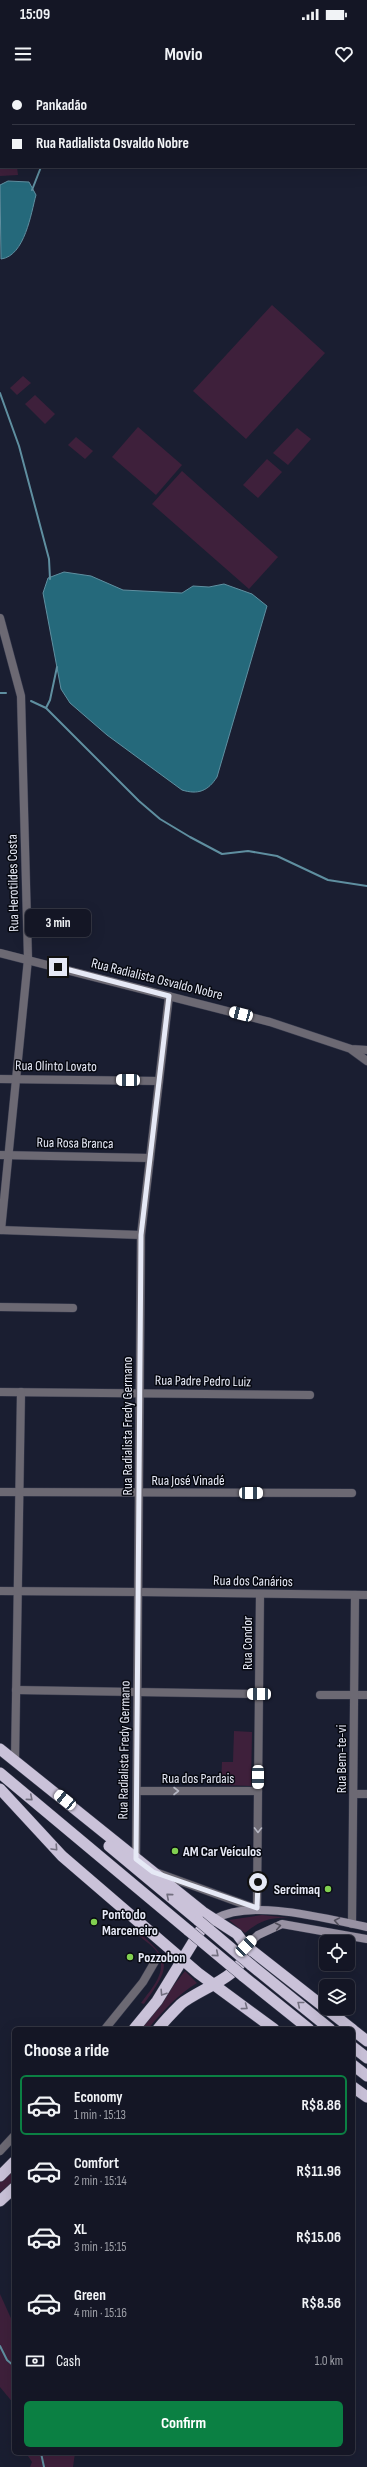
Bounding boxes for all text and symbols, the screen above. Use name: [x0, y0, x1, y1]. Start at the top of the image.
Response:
text: 15:09: [20, 5, 50, 24]
icon: menu: [12, 43, 34, 65]
icon: heart: [333, 43, 355, 65]
text: Movio: [164, 44, 203, 65]
text: Pankadão: [36, 96, 87, 115]
text: Rua Radialista Osvaldo Nobre: [36, 134, 189, 153]
street label: Rua Herotildes Costa: [4, 834, 22, 932]
callout: 3 min: [25, 909, 91, 937]
text: 3 min: [46, 915, 70, 931]
street label: Rua Radialista Osvaldo Nobre: [89, 954, 225, 1004]
route end: [49, 958, 67, 976]
car: [228, 1005, 254, 1023]
street label: Rua Olinto Lovato: [15, 1057, 97, 1075]
car: [116, 1074, 140, 1086]
street label: Rua Rosa Branca: [36, 1134, 114, 1152]
street label: Rua Radialista Fredy Germano: [119, 1356, 136, 1495]
street label: Rua Padre Pedro Luiz: [155, 1372, 251, 1390]
street label: Rua José Vinadé: [151, 1472, 225, 1489]
car: [239, 1487, 263, 1499]
street label: Rua dos Canários: [213, 1572, 293, 1590]
street label: Rua Condor: [239, 1616, 256, 1670]
street label: Rua Radialista Fredy Germano: [114, 1680, 134, 1820]
car: [247, 1688, 271, 1700]
street label: Rua Bem-te-vi: [333, 1725, 350, 1793]
car: [252, 1765, 264, 1789]
street label: Rua dos Pardais: [162, 1770, 234, 1787]
one-way arrow: [173, 1787, 179, 1795]
car: [52, 1788, 78, 1812]
one-way arrow: [26, 1794, 33, 1801]
one-way arrow: [254, 1827, 262, 1833]
one-way arrow: [50, 1843, 58, 1851]
place label: AM Car Veículos: [182, 1843, 262, 1860]
marker: AM Car Veículos: [170, 1846, 180, 1856]
route start: [249, 1873, 267, 1891]
place label: Sercimaq: [274, 1881, 320, 1898]
marker: Sercimaq: [323, 1884, 333, 1894]
one-way arrow: [166, 1894, 174, 1901]
place label: Ponto do Marceneiro: [102, 1906, 158, 1939]
marker: Ponto do Marceneiro: [89, 1917, 99, 1927]
one-way arrow: [334, 1917, 340, 1926]
one-way arrow: [275, 1922, 282, 1931]
car: [233, 1933, 259, 1959]
map controls: [319, 1935, 355, 2015]
button: locate: [319, 1935, 355, 1971]
place label: Pozzobon: [138, 1949, 185, 1966]
one-way arrow: [211, 1949, 219, 1956]
marker: Pozzobon: [125, 1952, 135, 1962]
button: layers: [319, 1979, 355, 2015]
one-way arrow: [160, 1989, 167, 1996]
one-way arrow: [240, 2002, 247, 2009]
one-way arrow: [297, 2002, 304, 2009]
text: Choose a ride: [24, 2040, 109, 2061]
icon: car: [26, 2087, 62, 2123]
text: Economy: [74, 2088, 123, 2107]
text: R$8.86: [301, 2096, 341, 2115]
text: 1 min · 15:13: [74, 2107, 126, 2123]
icon: car: [26, 2153, 62, 2189]
text: Comfort: [74, 2154, 119, 2173]
text: R$11.96: [296, 2162, 341, 2181]
text: 2 min · 15:14: [74, 2173, 127, 2189]
icon: car: [26, 2219, 62, 2255]
text: XL: [74, 2220, 87, 2239]
text: R$15.06: [296, 2228, 341, 2247]
text: 3 min · 15:15: [74, 2239, 127, 2255]
icon: car: [26, 2285, 62, 2321]
text: Green: [74, 2286, 106, 2305]
text: R$8.56: [302, 2294, 341, 2313]
text: 4 min · 15:16: [74, 2305, 127, 2321]
icon: cash: [24, 2350, 46, 2372]
text: Cash: [56, 2352, 81, 2371]
text: 1.0 km: [315, 2353, 343, 2369]
button: Confirm: [24, 2401, 343, 2447]

